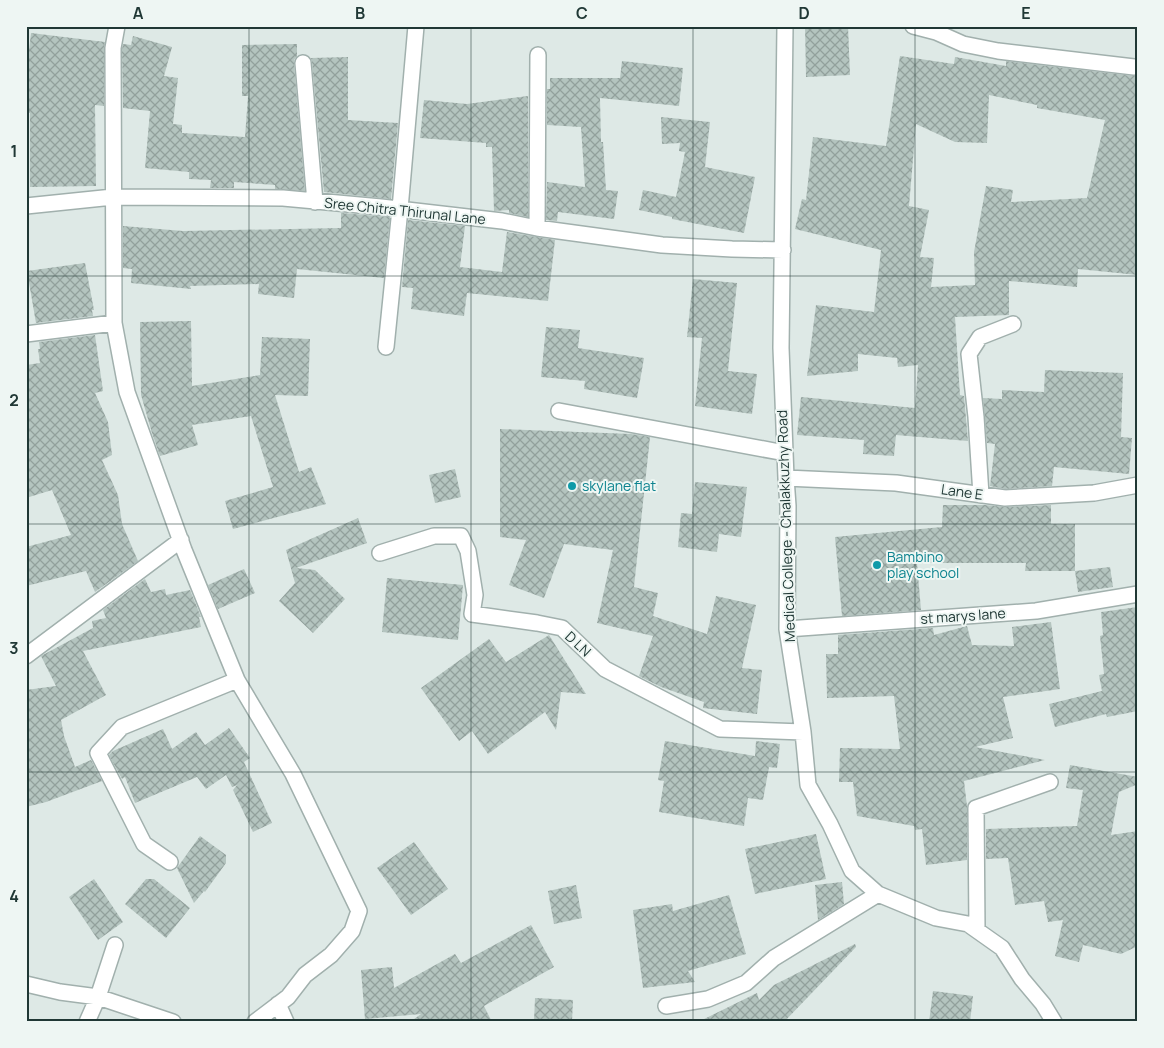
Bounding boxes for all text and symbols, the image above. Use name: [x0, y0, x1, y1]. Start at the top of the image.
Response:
text: A: [133, 2, 144, 24]
text: B: [355, 2, 365, 24]
text: C: [576, 2, 588, 24]
text: D: [798, 2, 810, 24]
text: E: [1021, 2, 1031, 24]
text: 1: [10, 140, 18, 162]
street label: Sree Chitra Thirunal Lane: [323, 193, 487, 228]
text: 2: [9, 389, 19, 411]
street label: Medical College - Chalakkuzhy Road: [772, 410, 799, 643]
place label: skylane flat: [582, 476, 656, 495]
street label: Lane E: [940, 479, 984, 504]
marker: skylane flat: [566, 480, 578, 492]
place label: Bambino play school: [887, 547, 959, 582]
marker: Bambino play school: [871, 559, 883, 571]
street label: st marys lane: [920, 603, 1006, 628]
street label: D LN: [561, 627, 595, 660]
text: 3: [9, 637, 19, 659]
text: 4: [9, 885, 19, 907]

